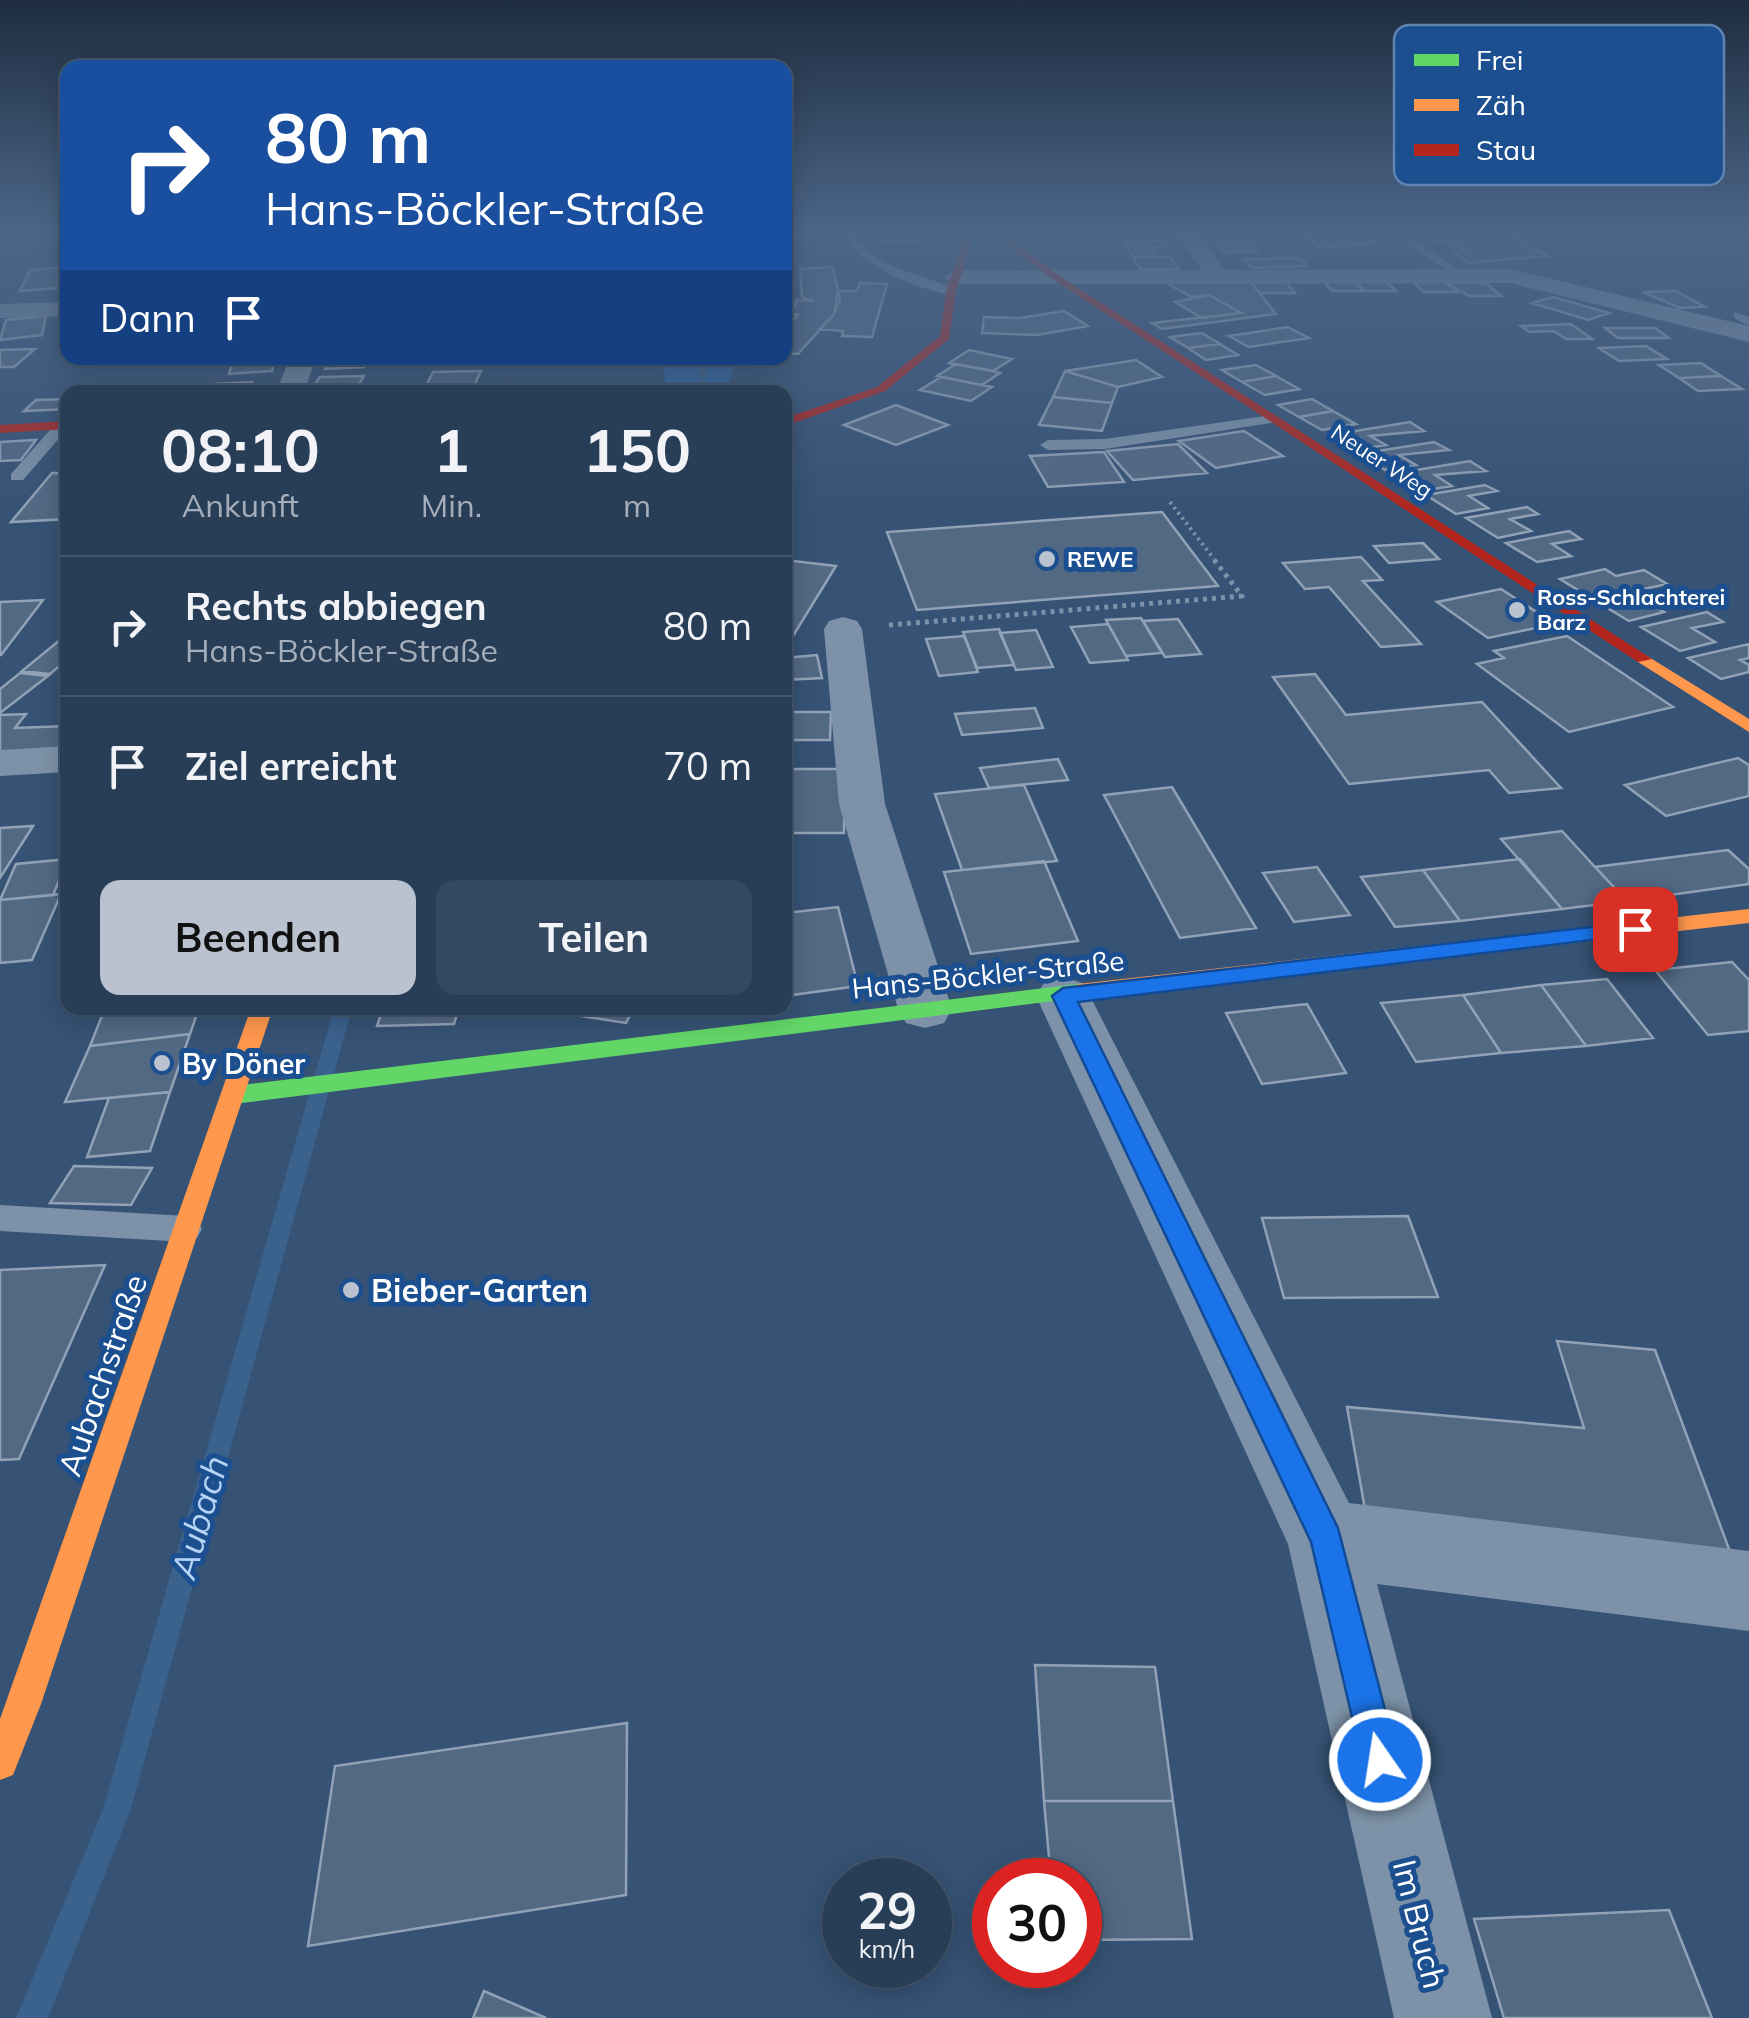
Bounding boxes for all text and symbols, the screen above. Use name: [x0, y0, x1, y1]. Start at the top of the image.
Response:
legend: [1394, 25, 1724, 185]
text: Frei: [1476, 42, 1523, 77]
text: Zäh: [1476, 87, 1526, 122]
text: 80 m: [265, 93, 431, 181]
icon: right: [100, 100, 230, 230]
text: Stau: [1476, 132, 1536, 167]
text: Hans-Böckler-Straße: [265, 180, 705, 236]
icon: arrive: [216, 290, 271, 345]
text: Dann: [100, 294, 196, 342]
text: 08:10: [161, 412, 320, 487]
text: 1: [433, 412, 469, 487]
text: 150: [583, 412, 691, 487]
street label: Neuer Weg: [1326, 418, 1438, 504]
text: Ankunft: [182, 485, 299, 525]
text: Min.: [421, 485, 482, 525]
text: m: [623, 485, 651, 525]
place label: REWE: [1067, 545, 1133, 573]
marker: REWE: [1036, 548, 1058, 570]
text: Rechts abbiegen: [185, 582, 487, 630]
place label: Ross-Schlachterei Barz: [1537, 583, 1725, 636]
icon: right: [100, 599, 155, 654]
marker: Ross-Schlachterei Barz: [1506, 599, 1528, 621]
text: 80 m: [663, 602, 752, 650]
text: Hans-Böckler-Straße: [185, 630, 498, 670]
icon: arrive: [100, 739, 155, 794]
text: Ziel erreicht: [185, 742, 397, 790]
text: 70 m: [663, 742, 752, 790]
button: Beenden: [100, 880, 416, 995]
button: Teilen: [436, 880, 752, 995]
pin: [1593, 887, 1678, 972]
icon: arrive: [1608, 902, 1663, 957]
street label: Hans-Böckler-Straße: [850, 942, 1126, 1006]
place label: By Döner: [182, 1046, 305, 1081]
marker: By Döner: [151, 1052, 173, 1074]
street label: Aubachstraße: [49, 1269, 155, 1481]
place label: Bieber-Garten: [371, 1270, 588, 1310]
marker: Bieber-Garten: [340, 1279, 362, 1301]
water label: Aubach: [160, 1450, 237, 1584]
position arrow: [1328, 1708, 1432, 1812]
street label: Im Bruch: [1385, 1856, 1455, 1992]
speed limit sign: 30: [972, 1858, 1102, 1988]
text: 29: [857, 1879, 917, 1942]
text: km/h: [859, 1933, 915, 1964]

